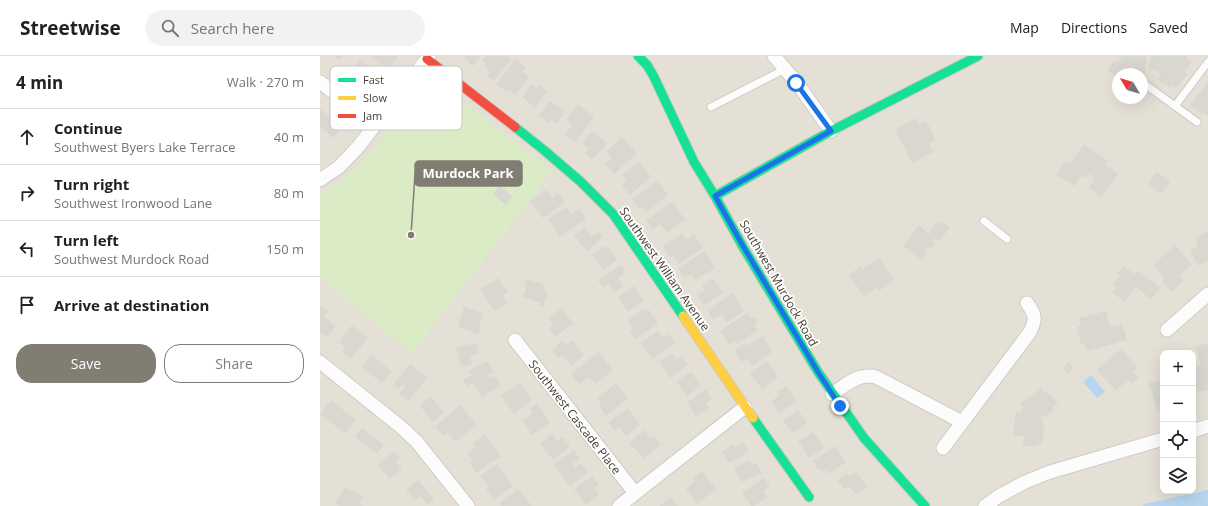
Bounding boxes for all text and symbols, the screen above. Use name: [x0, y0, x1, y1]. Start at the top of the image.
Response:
search box: [145, 10, 425, 46]
text: Streetwise: [20, 15, 121, 41]
icon: search: [159, 17, 181, 39]
text: Search here: [191, 18, 274, 38]
text: Map: [1010, 18, 1039, 37]
text: Directions: [1061, 18, 1127, 37]
text: Saved: [1149, 18, 1188, 37]
legend: [330, 66, 462, 130]
north arrow: [1112, 68, 1148, 104]
text: 4 min: [16, 71, 63, 94]
text: Fast: [363, 72, 384, 87]
text: Walk · 270 m: [227, 73, 304, 91]
route start: [787, 74, 805, 92]
text: Slow: [363, 90, 387, 105]
text: Jam: [362, 108, 382, 123]
text: Continue: [54, 118, 122, 138]
icon: ahead: [16, 126, 38, 148]
text: 40 m: [274, 128, 304, 146]
text: Southwest Byers Lake Terrace: [54, 138, 236, 156]
callout: Murdock Park: [415, 161, 522, 186]
text: Murdock Park: [422, 164, 514, 182]
text: Turn right: [54, 174, 129, 194]
icon: right: [16, 182, 38, 204]
text: 80 m: [274, 184, 304, 202]
text: Southwest Ironwood Lane: [54, 194, 212, 212]
street label: Southwest William Avenue: [616, 204, 715, 335]
street label: Southwest Murdock Road: [736, 217, 822, 349]
text: Turn left: [54, 230, 119, 250]
icon: left: [16, 238, 38, 260]
text: 150 m: [266, 240, 304, 258]
text: Southwest Murdock Road: [54, 250, 209, 268]
icon: arrive: [16, 294, 38, 316]
text: Arrive at destination: [54, 295, 209, 315]
button: Save: [16, 344, 156, 383]
button: Share: [164, 344, 304, 383]
map controls: [1160, 350, 1196, 494]
button: +: [1160, 350, 1196, 386]
street label: Southwest Cascade Place: [525, 356, 625, 478]
button: −: [1160, 386, 1196, 422]
route end: [831, 397, 849, 415]
button: locate: [1160, 422, 1196, 458]
button: layers: [1160, 458, 1196, 494]

